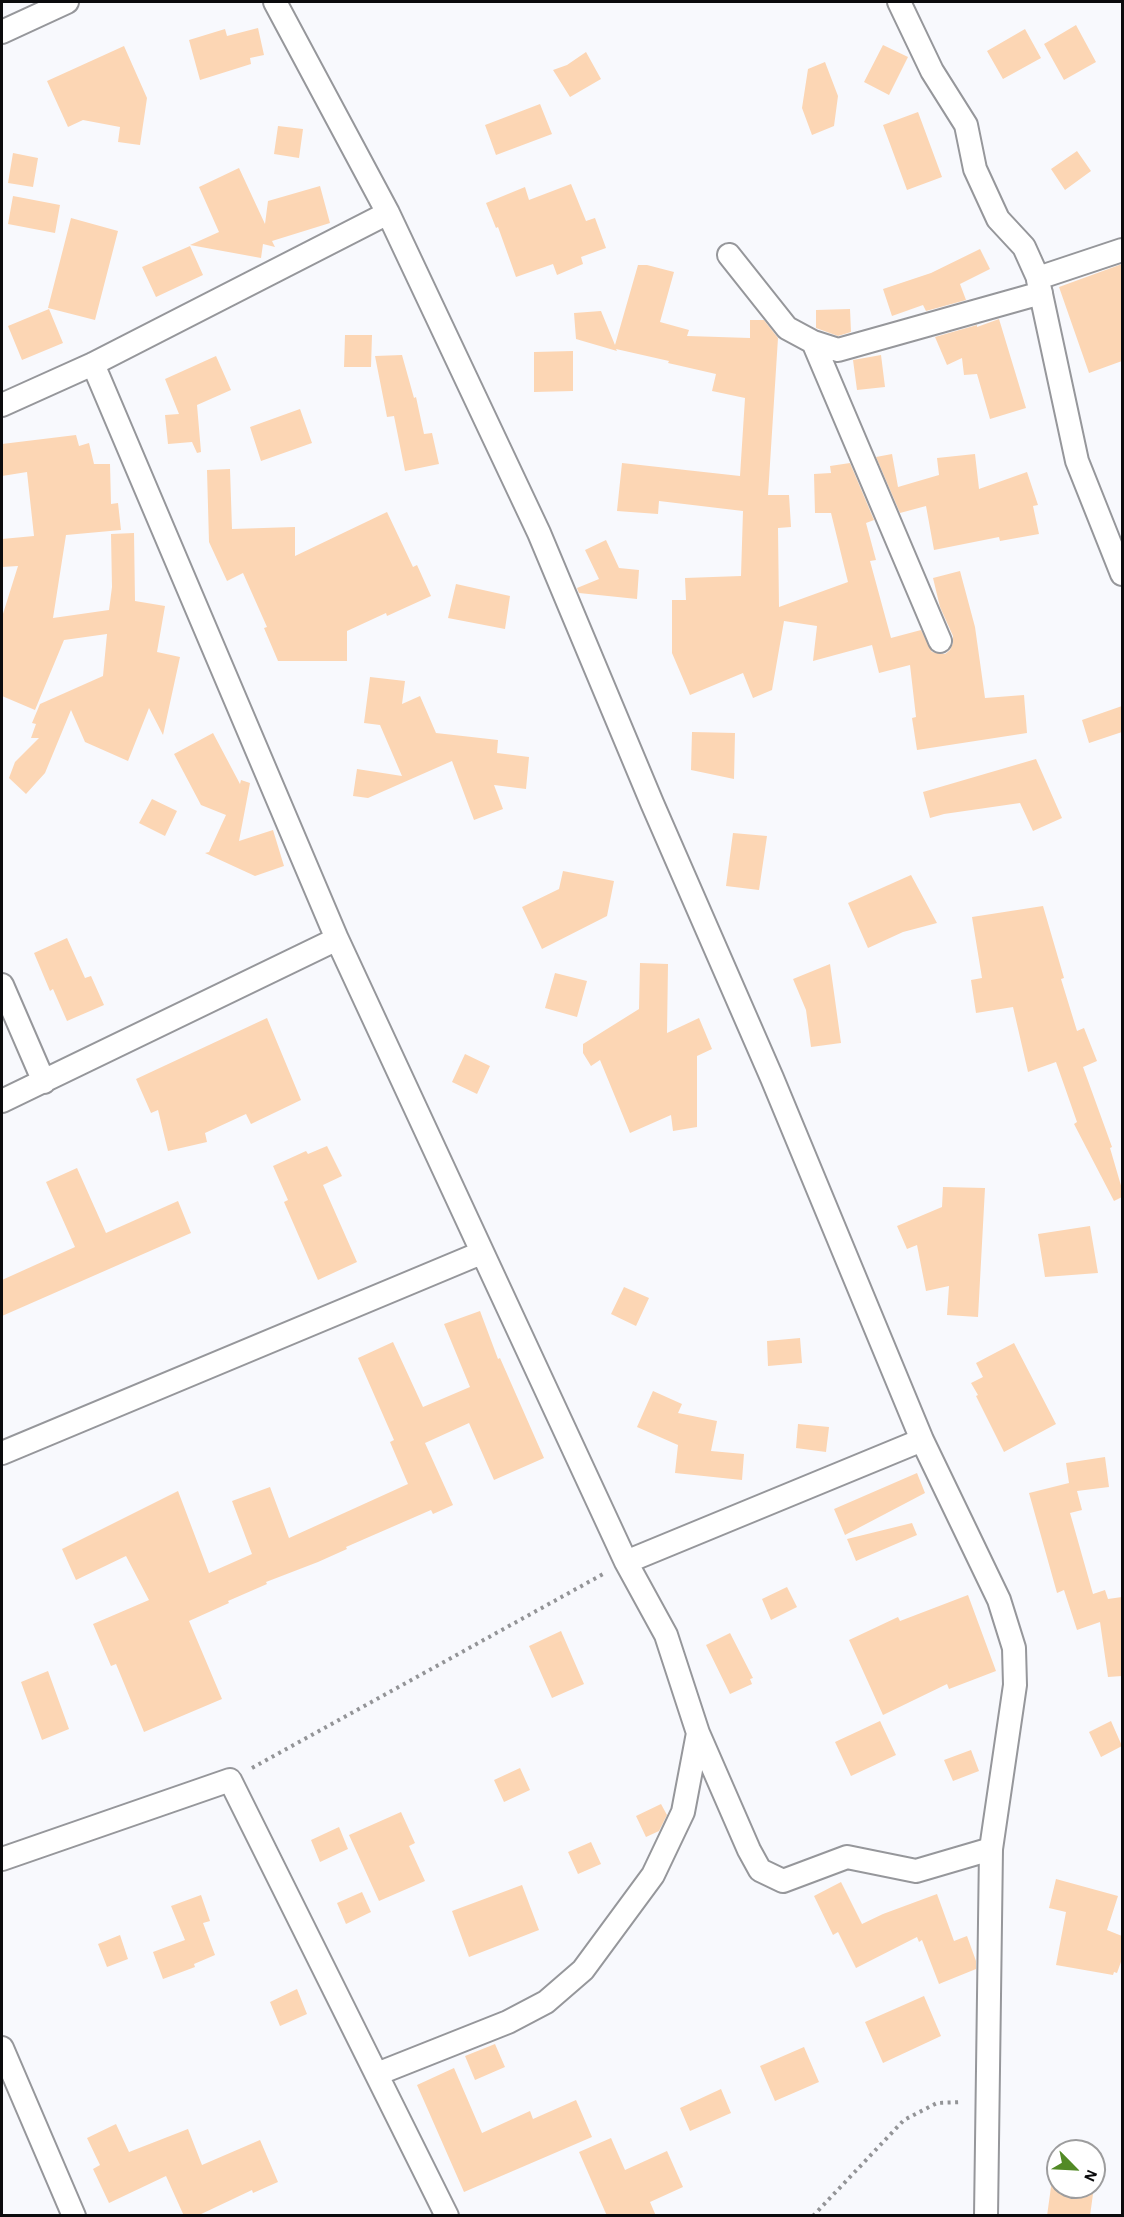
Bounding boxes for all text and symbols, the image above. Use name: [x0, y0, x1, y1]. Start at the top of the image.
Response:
north arrow: [1046, 2139, 1106, 2199]
text: N: [1081, 2167, 1100, 2184]

